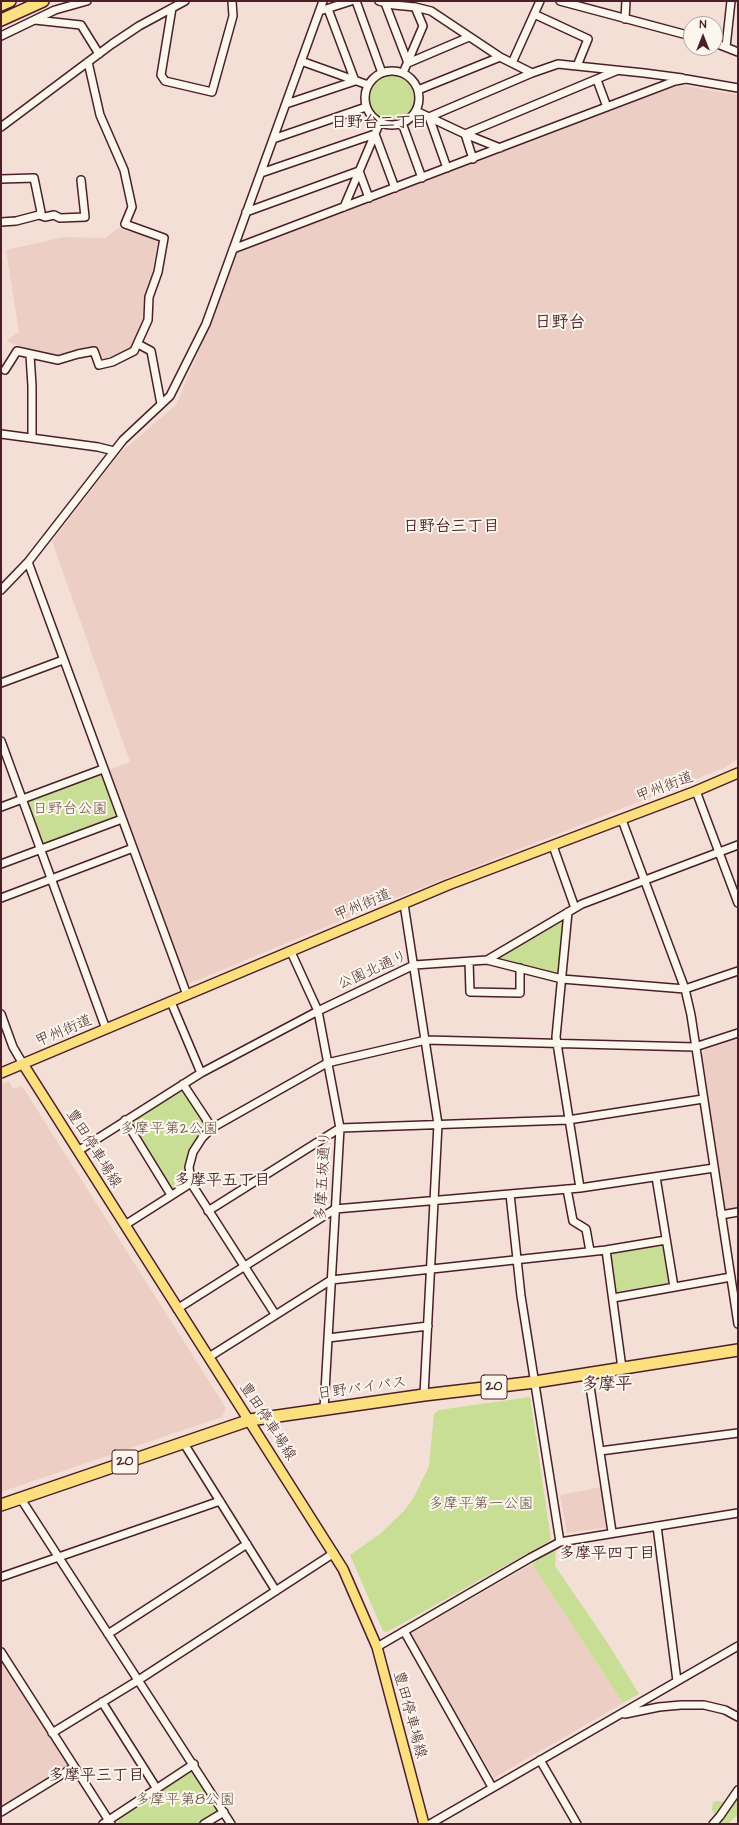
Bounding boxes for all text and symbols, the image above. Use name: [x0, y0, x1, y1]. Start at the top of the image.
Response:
north arrow: [683, 16, 723, 56]
text: N: [700, 17, 706, 32]
district label: 日野台二丁目: [331, 114, 427, 134]
district label: 日野台: [535, 313, 585, 333]
district label: 日野台三丁目: [403, 518, 499, 538]
street label: 甲州街道: [634, 769, 696, 807]
park label: 日野台公園: [33, 801, 107, 819]
street label: 甲州街道: [332, 886, 394, 926]
street label: 公園北通り: [335, 948, 411, 994]
street label: 甲州街道: [33, 1012, 95, 1052]
street label: 豊田停車場線: [62, 1106, 124, 1192]
park label: 多摩平第2公園: [120, 1121, 218, 1139]
street label: 多摩五坂通り: [313, 1131, 335, 1221]
district label: 多摩平五丁目: [174, 1172, 270, 1192]
street label: 日野バイパス: [316, 1374, 408, 1404]
road number: 20: [481, 1375, 507, 1399]
district label: 多摩平: [582, 1375, 632, 1395]
street label: 豊田停車場線: [235, 1379, 299, 1465]
road number: 20: [112, 1450, 138, 1474]
park label: 多摩平第一公園: [429, 1496, 533, 1514]
district label: 多摩平四丁目: [559, 1545, 655, 1565]
street label: 豊田停車場線: [389, 1669, 429, 1761]
district label: 多摩平三丁目: [48, 1767, 144, 1787]
park label: 多摩平第8公園: [135, 1792, 235, 1810]

